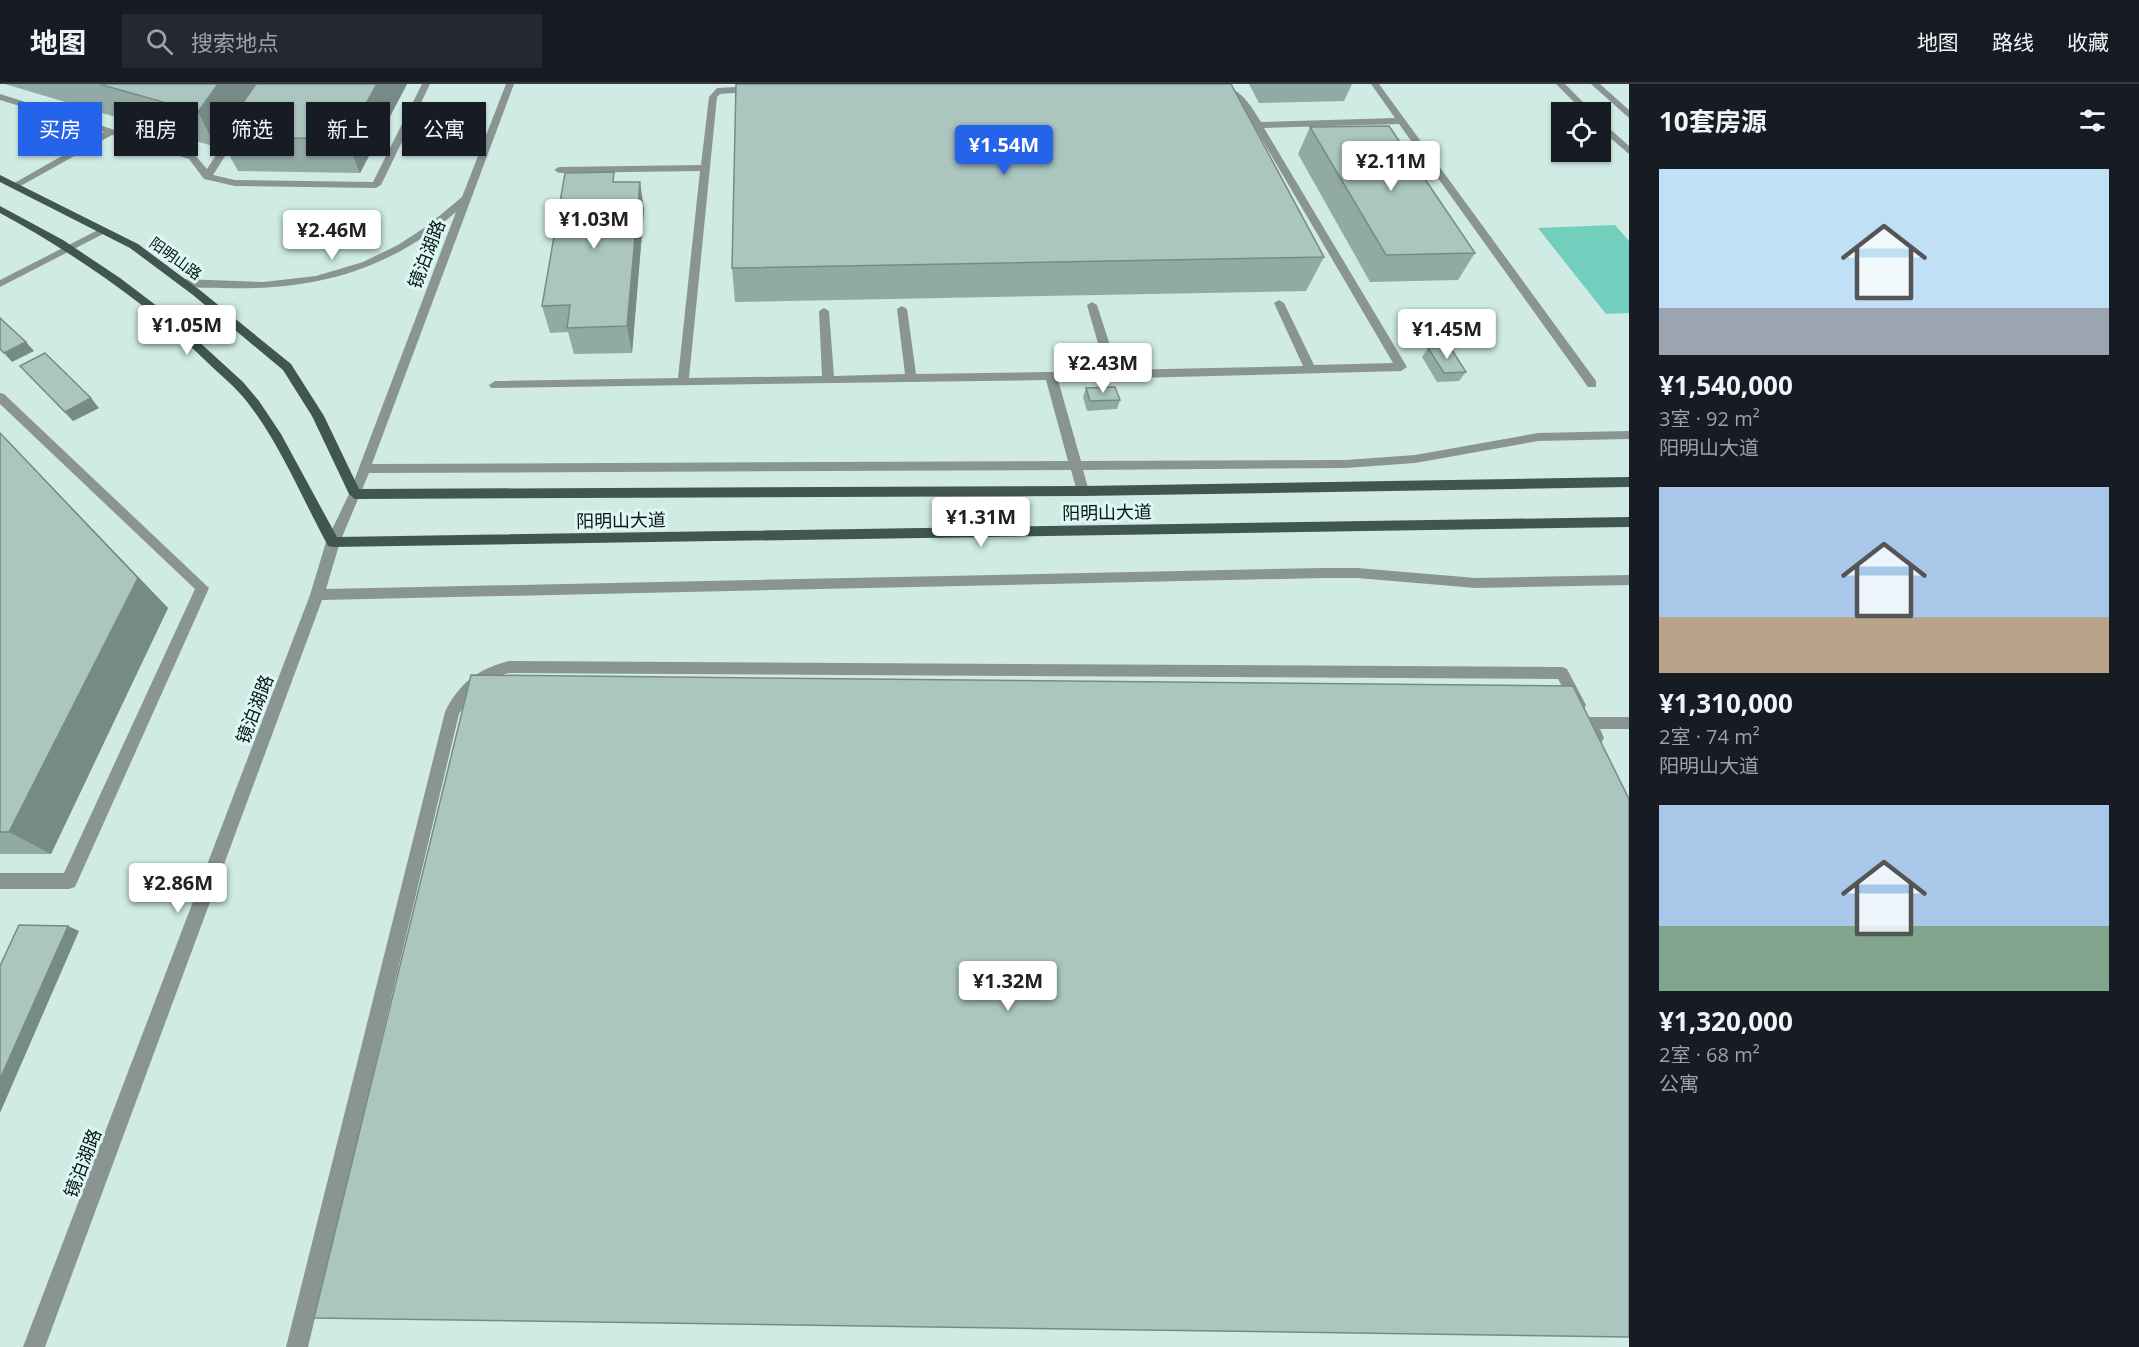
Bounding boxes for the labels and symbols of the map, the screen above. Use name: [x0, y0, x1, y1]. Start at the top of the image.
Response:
pin: ¥1.54M: [955, 125, 1053, 176]
pin: ¥2.11M: [1342, 141, 1440, 192]
pin: ¥1.03M: [545, 199, 643, 250]
pin: ¥2.46M: [283, 210, 381, 261]
street label: 镜泊湖路: [402, 216, 450, 292]
street label: 阳明山路: [146, 232, 206, 284]
pin: ¥1.05M: [138, 305, 236, 356]
pin: ¥1.45M: [1398, 309, 1496, 360]
pin: ¥2.43M: [1054, 343, 1152, 394]
pin: ¥1.31M: [932, 497, 1030, 548]
street label: 阳明山大道: [1062, 499, 1152, 525]
street label: 阳明山大道: [576, 507, 666, 533]
street label: 镜泊湖路: [230, 671, 278, 747]
pin: ¥2.86M: [129, 863, 227, 914]
pin: ¥1.32M: [959, 961, 1057, 1012]
street label: 镜泊湖路: [58, 1125, 106, 1201]

